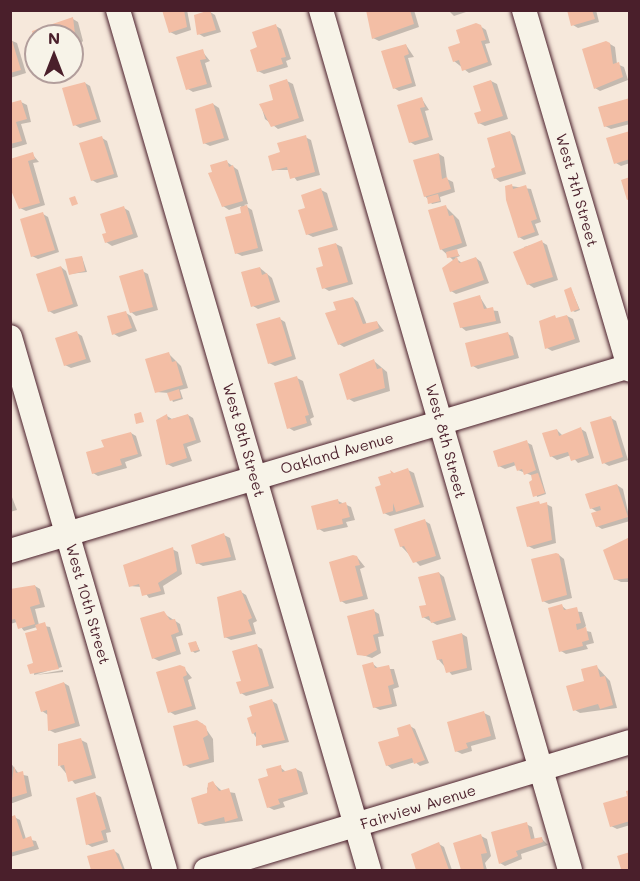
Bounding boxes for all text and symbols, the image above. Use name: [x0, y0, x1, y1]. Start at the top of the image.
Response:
north arrow: [24, 24, 84, 84]
text: N: [48, 27, 60, 48]
street label: West 7th Street: [552, 131, 602, 249]
street label: West 9th Street: [219, 381, 269, 499]
street label: West 8th Street: [422, 382, 470, 500]
street label: Oakland Avenue: [278, 428, 396, 478]
street label: West 10th Street: [62, 542, 114, 666]
street label: Fairview Avenue: [358, 781, 478, 833]

